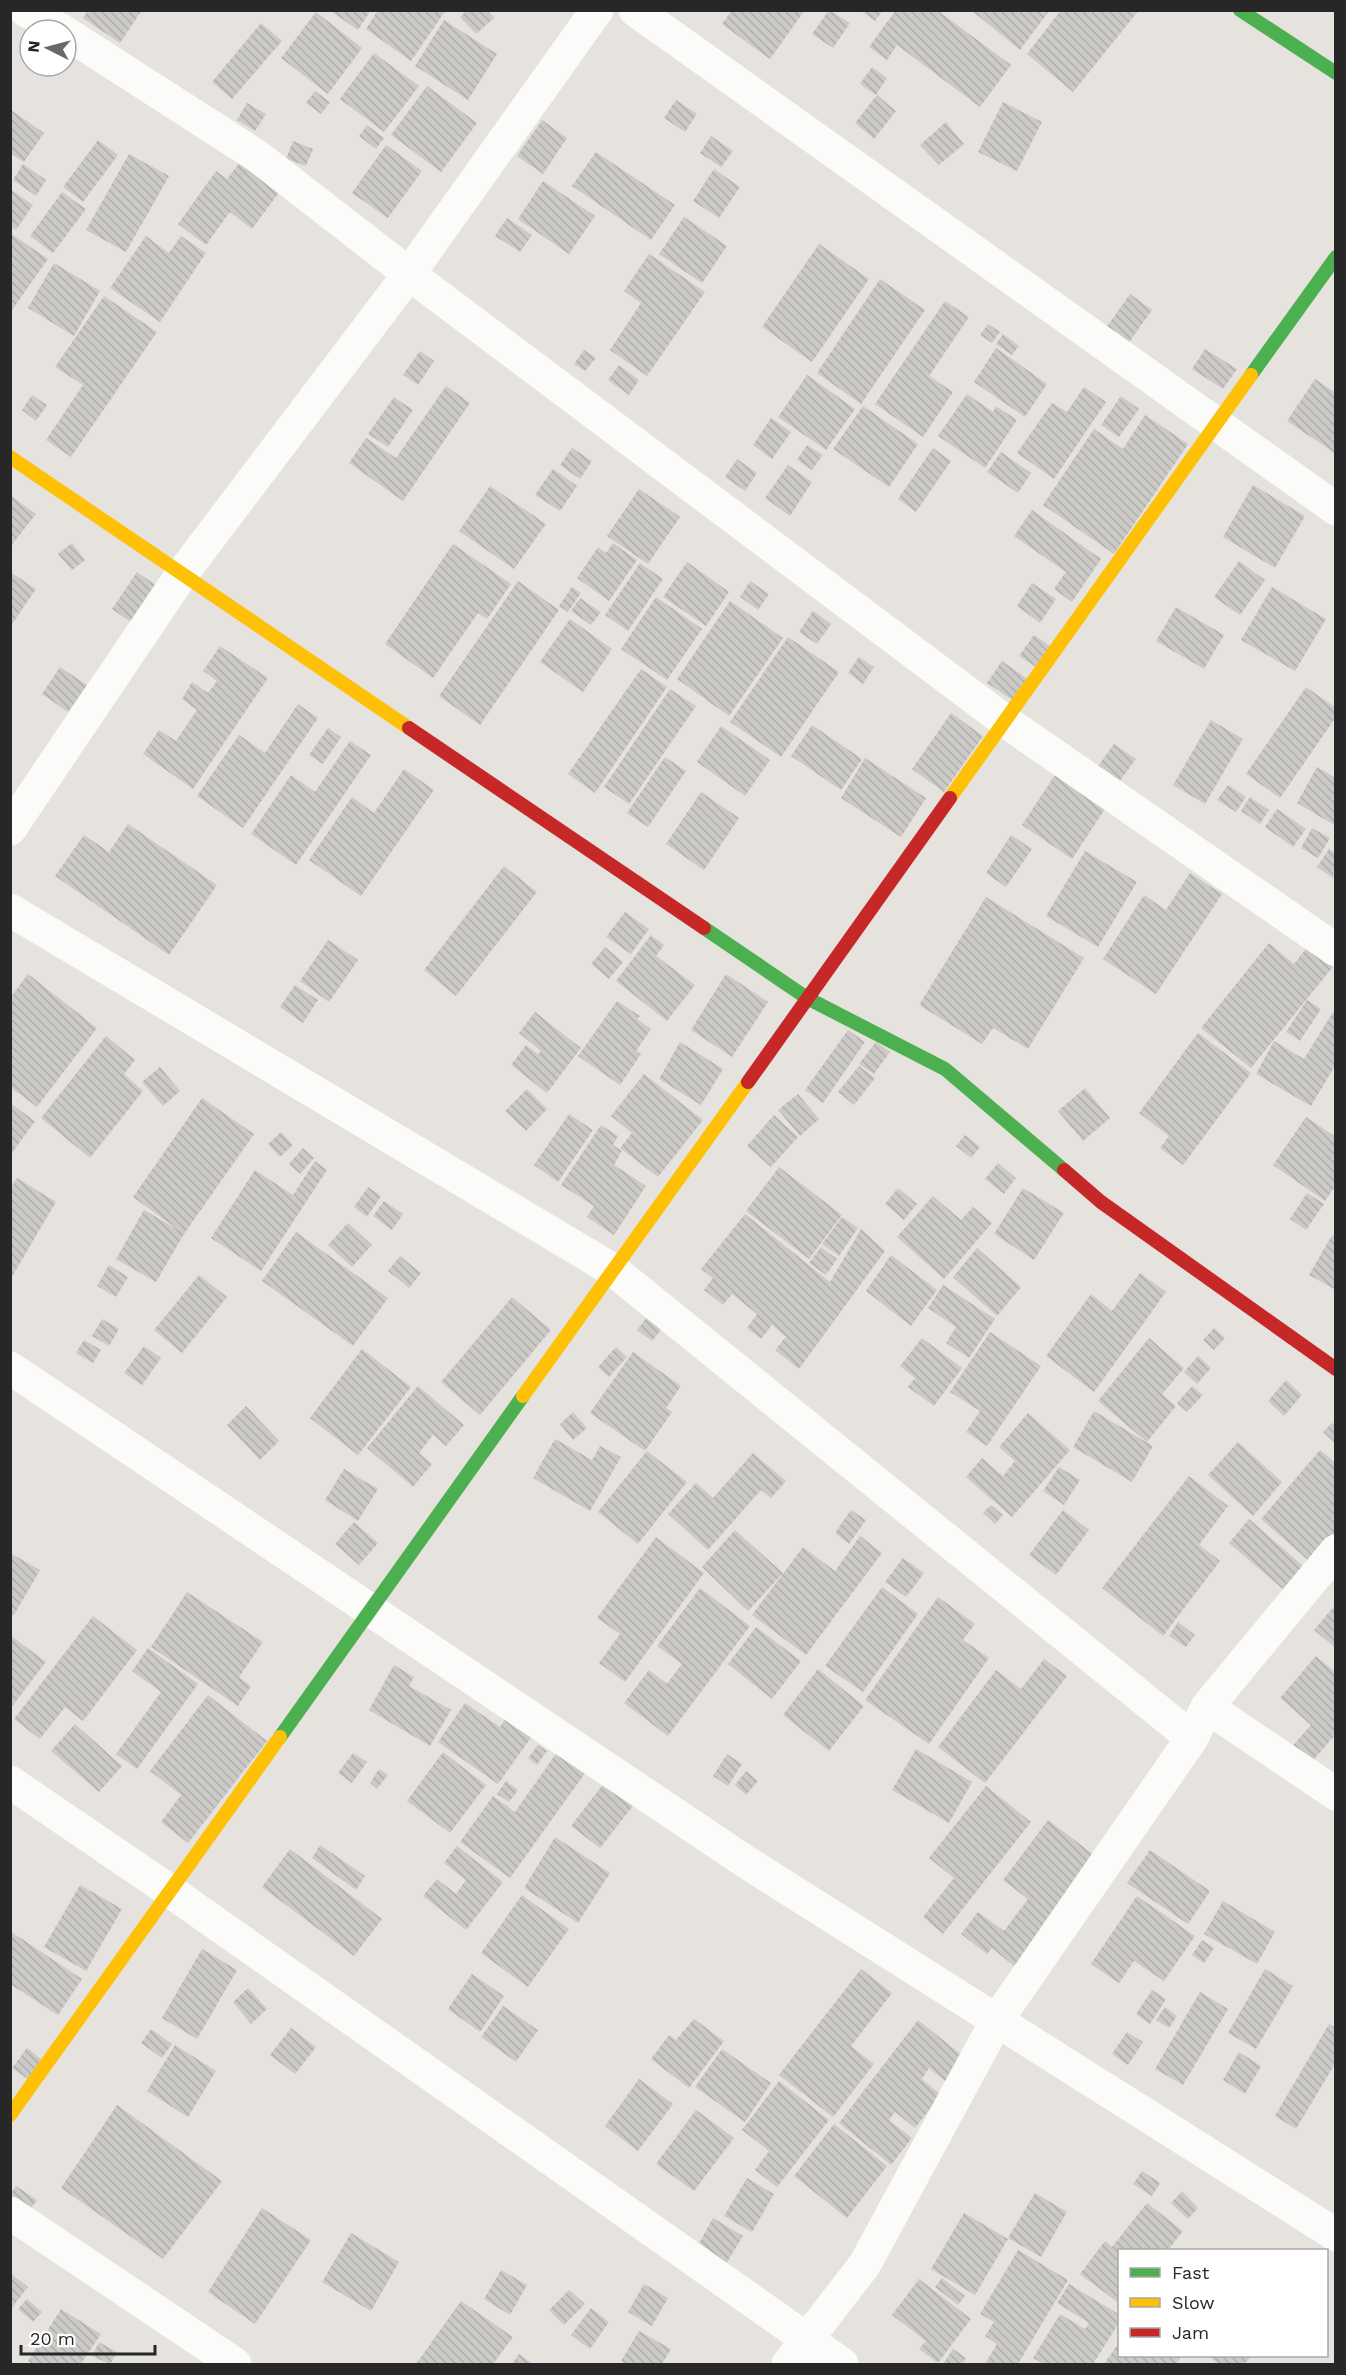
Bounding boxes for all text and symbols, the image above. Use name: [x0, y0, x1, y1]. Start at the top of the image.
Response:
north arrow: [18, 18, 78, 78]
text: N: [24, 40, 44, 53]
legend: [1118, 2249, 1328, 2357]
text: Fast: [1172, 2262, 1210, 2283]
text: Slow: [1172, 2292, 1215, 2313]
scale bar: [21, 2318, 154, 2356]
text: Jam: [1172, 2322, 1209, 2343]
text: 20 m: [30, 2328, 75, 2349]

